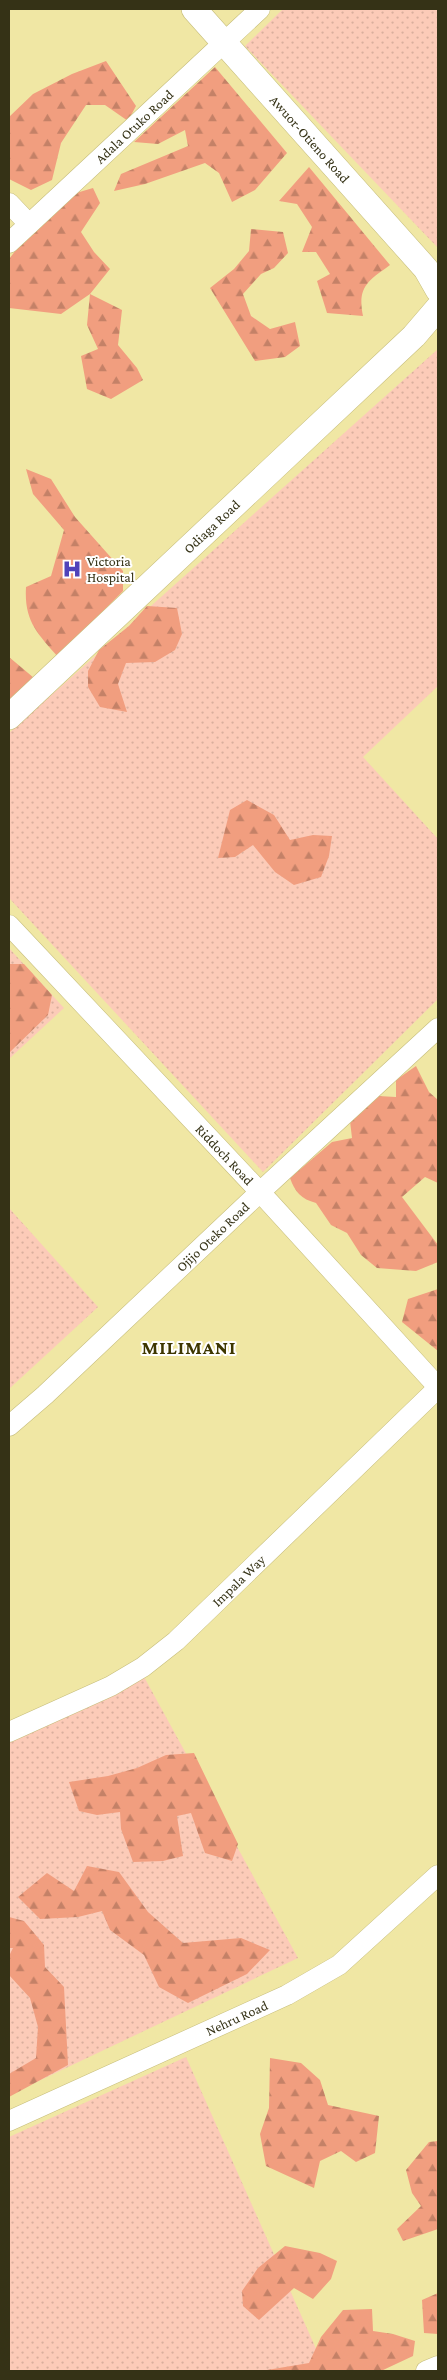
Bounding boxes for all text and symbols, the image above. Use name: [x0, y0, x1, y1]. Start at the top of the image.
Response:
street label: Adala Otuko Road: [92, 86, 177, 167]
street label: Awuor-Otieno Road: [267, 92, 353, 186]
street label: Odiaga Road: [180, 496, 243, 557]
place label: Victoria Hospital: [87, 553, 135, 585]
hospital icon: Victoria Hospital: [61, 558, 83, 580]
street label: Riddoch Road: [192, 1121, 258, 1189]
street label: Ojijo Oteko Road: [173, 1198, 253, 1275]
district label: MILIMANI: [142, 1337, 236, 1358]
street label: Impala Way: [209, 1551, 269, 1610]
street label: Nehru Road: [203, 1997, 271, 2039]

